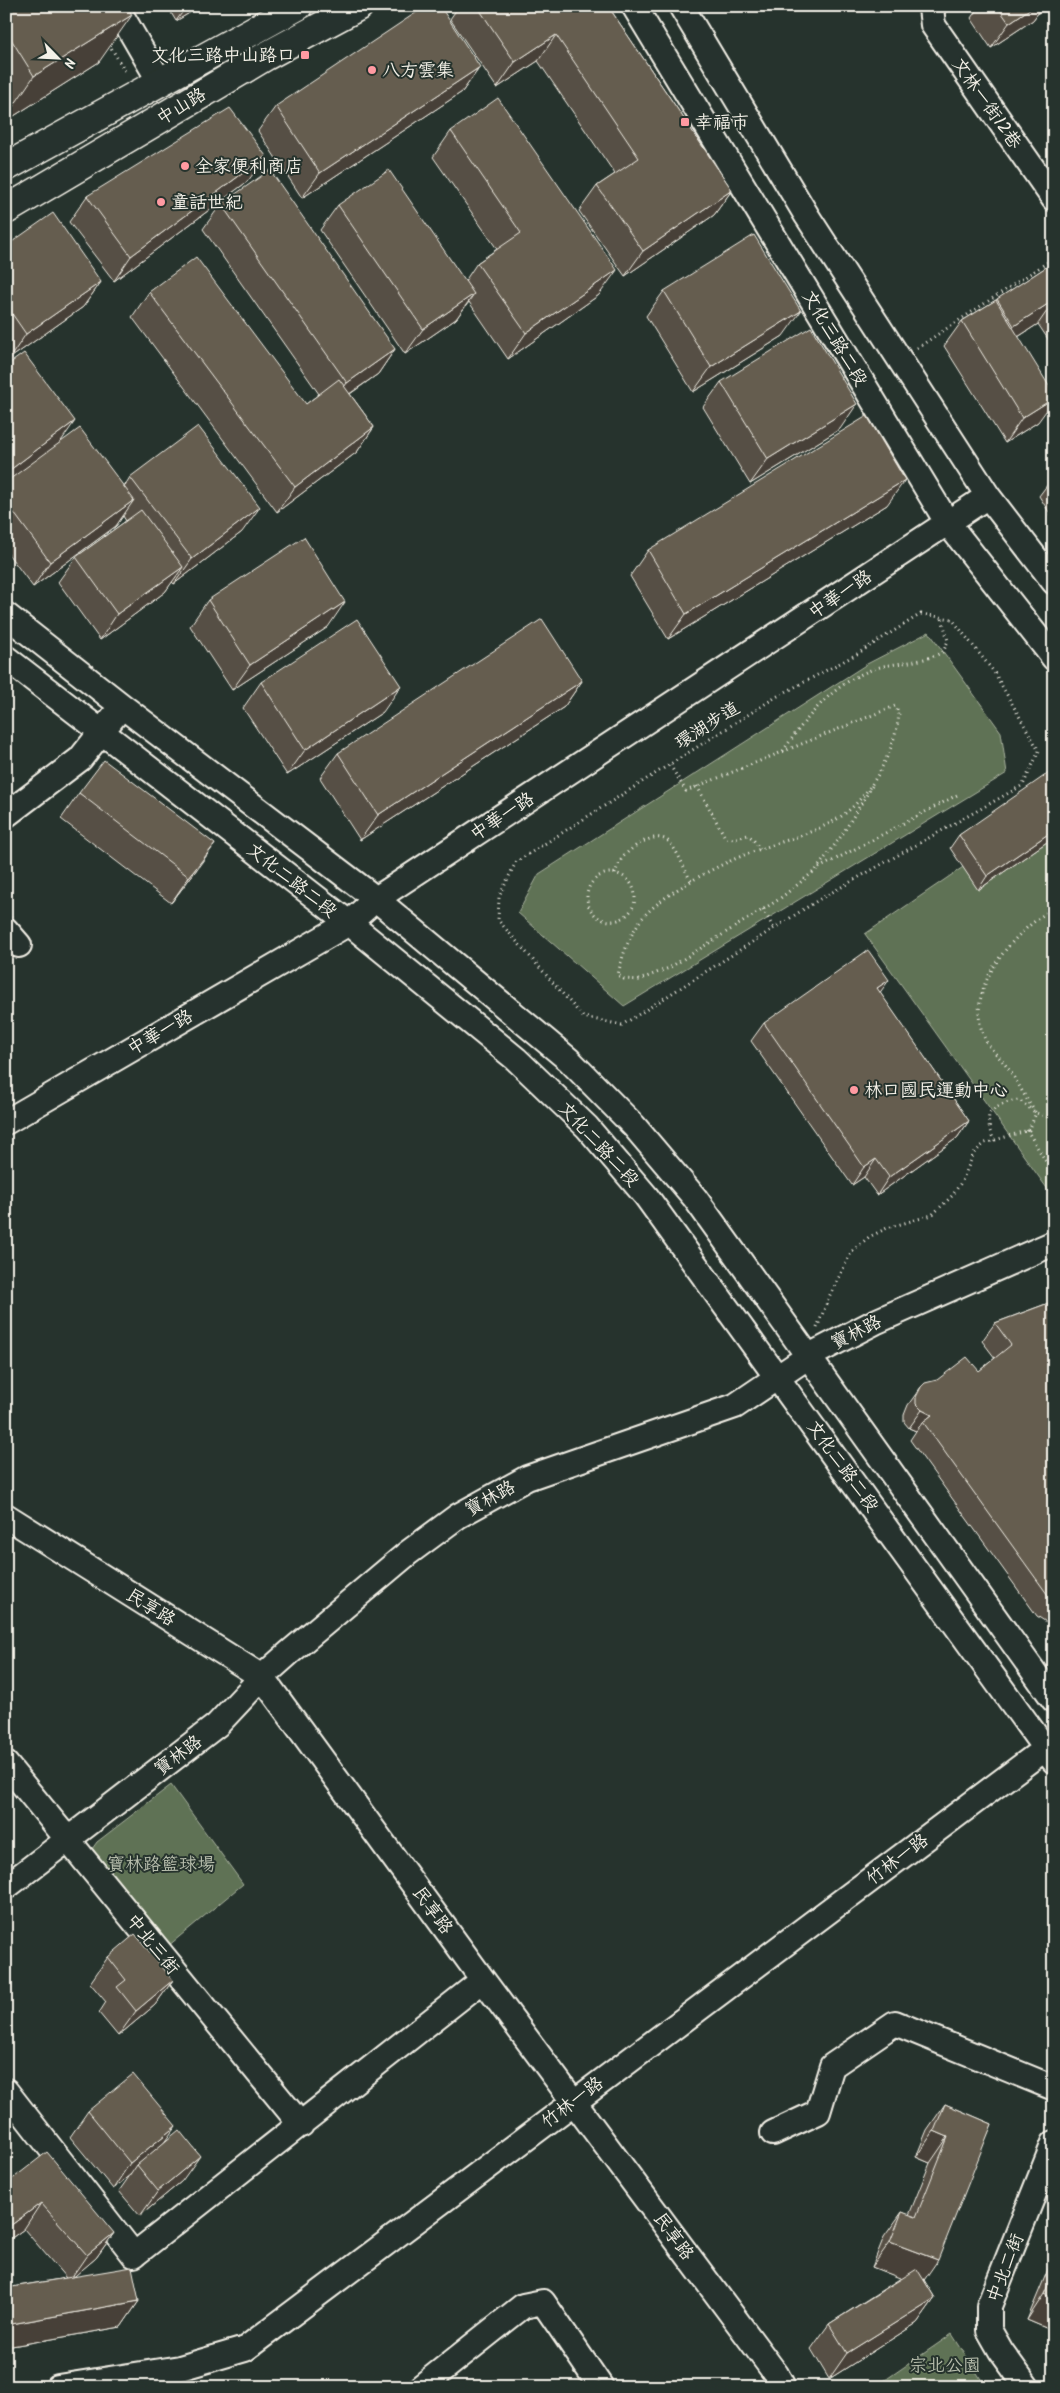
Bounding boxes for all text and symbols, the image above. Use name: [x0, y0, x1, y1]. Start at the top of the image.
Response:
north arrow: [32, 32, 82, 82]
place label: 文化三路中山路口: [151, 42, 295, 71]
marker: 文化三路中山路口: [299, 49, 311, 61]
street label: 文林一街12巷: [943, 52, 1028, 156]
text: N: [57, 54, 81, 72]
place label: 八方雲集: [382, 57, 454, 86]
marker: 八方雲集: [366, 64, 378, 76]
street label: 中山路: [151, 81, 212, 134]
place label: 幸福市: [695, 109, 749, 138]
marker: 幸福市: [679, 116, 691, 128]
place label: 全家便利商店: [195, 153, 303, 182]
marker: 全家便利商店: [179, 160, 191, 172]
place label: 童話世紀: [171, 189, 243, 218]
marker: 童話世紀: [155, 196, 167, 208]
street label: 文化三路二段: [793, 285, 874, 393]
street label: 中華一路: [803, 563, 879, 627]
street label: 環湖步道: [670, 695, 746, 758]
street label: 中華一路: [465, 785, 541, 849]
street label: 文化二路二段: [240, 837, 343, 926]
street label: 中華一路: [122, 1003, 199, 1064]
place label: 林口國民運動中心: [864, 1077, 1008, 1106]
marker: 林口國民運動中心: [848, 1084, 860, 1096]
street label: 文化二路二段: [550, 1096, 645, 1194]
street label: 寶林路: [826, 1308, 887, 1359]
street label: 文化二路二段: [798, 1415, 885, 1519]
street label: 寶林路: [460, 1474, 521, 1525]
street label: 民享路: [120, 1582, 181, 1635]
street label: 寶林路: [149, 1728, 209, 1784]
street label: 竹林一路: [860, 1827, 935, 1893]
park label: 寶林路籃球場: [107, 1851, 215, 1880]
street label: 民享路: [404, 1881, 459, 1941]
street label: 中北三街: [118, 1908, 186, 1982]
street label: 竹林一路: [535, 2070, 610, 2136]
street label: 民享路: [645, 2207, 700, 2267]
street label: 中北二街: [980, 2230, 1033, 2307]
park label: 宗北公園: [909, 2352, 981, 2381]

